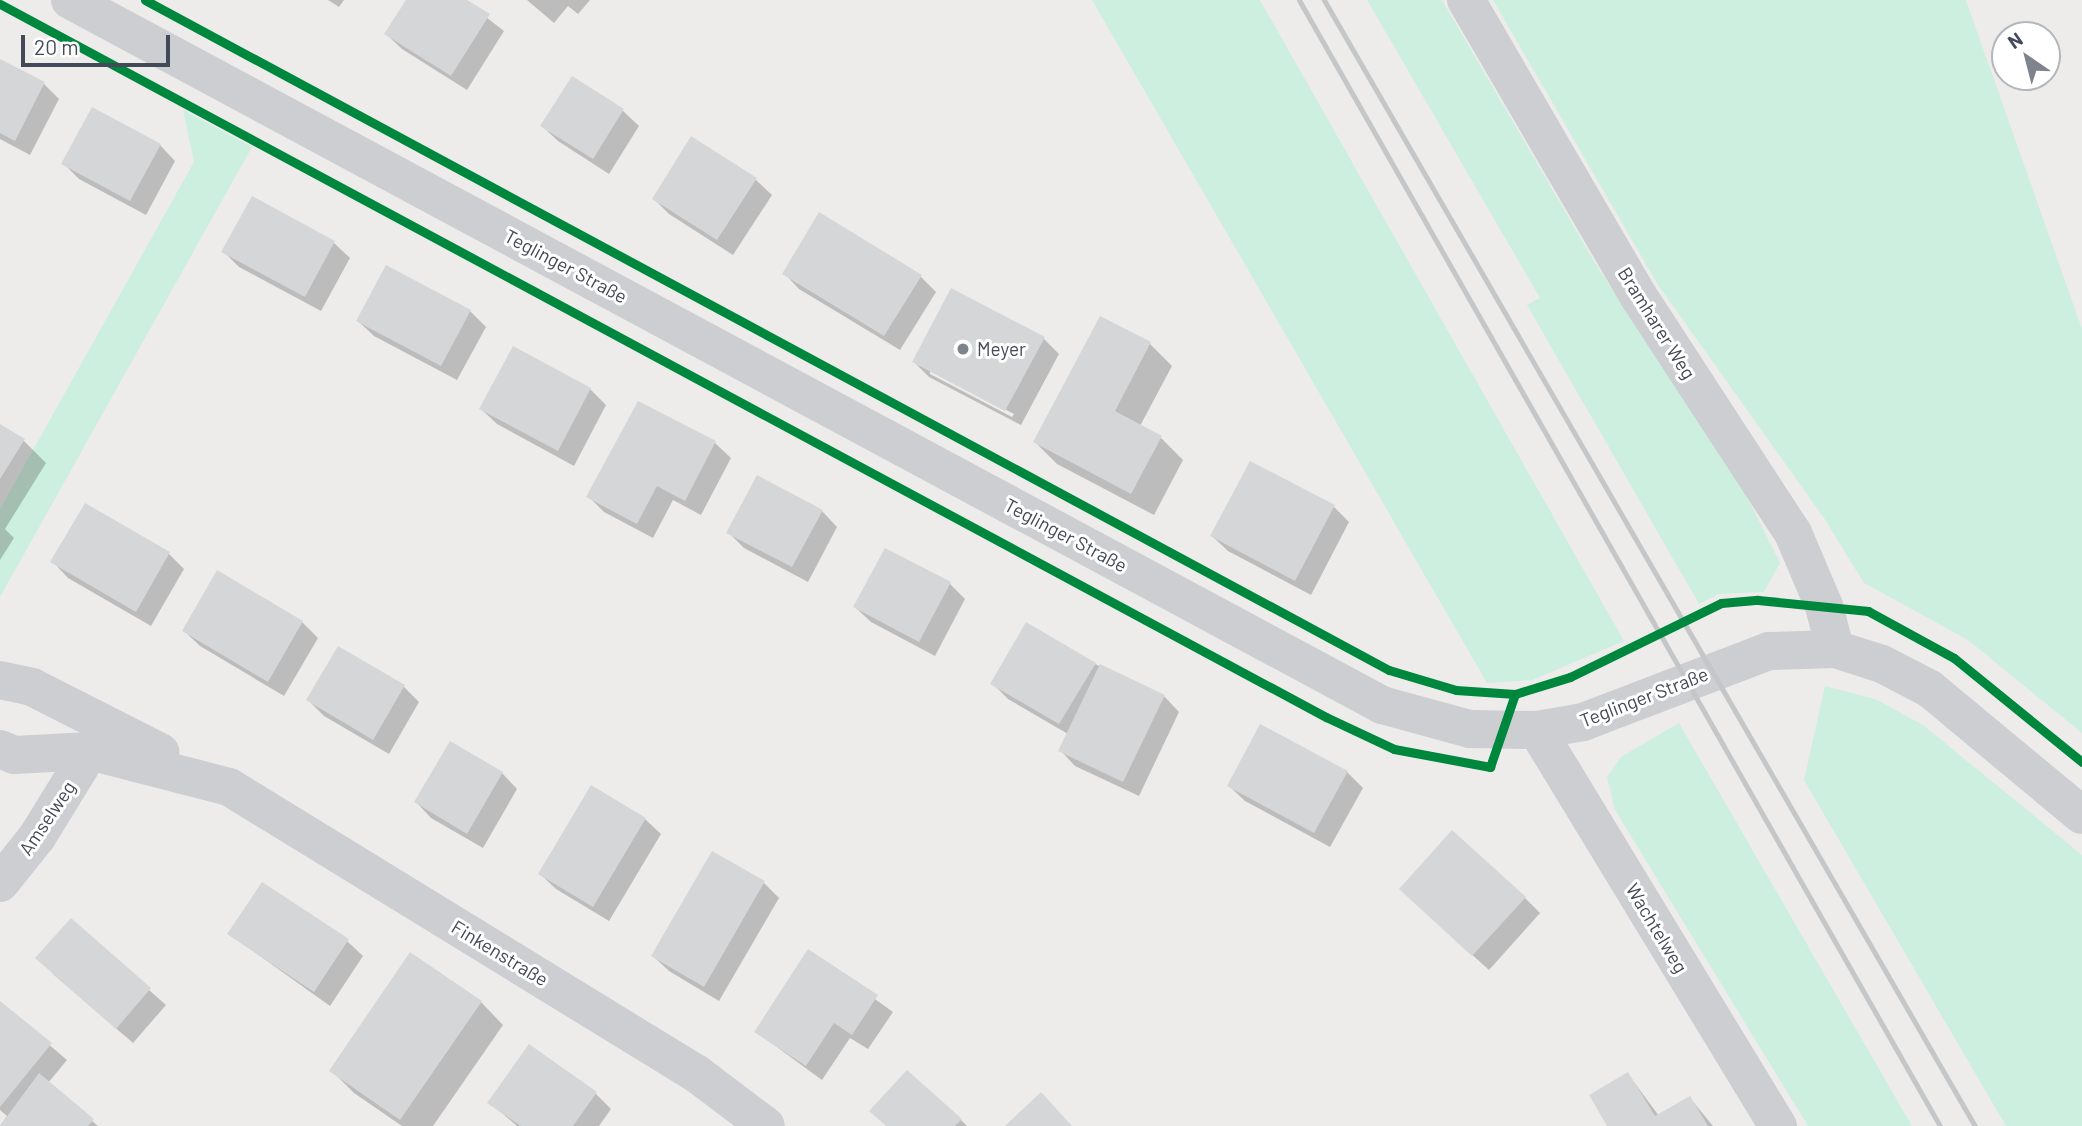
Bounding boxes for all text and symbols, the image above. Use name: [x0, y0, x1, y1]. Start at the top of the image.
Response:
scale bar: [24, 21, 173, 65]
north arrow: [1991, 21, 2061, 91]
text: N: [2003, 27, 2027, 53]
text: 20 m: [34, 34, 79, 59]
street label: Teglinger Straße: [501, 224, 631, 308]
street label: Bramharer Weg: [1613, 263, 1701, 383]
place label: Meyer: [977, 338, 1026, 360]
marker: Meyer: [955, 341, 971, 357]
street label: Teglinger Straße: [1001, 493, 1131, 577]
street label: Teglinger Straße: [1577, 662, 1711, 732]
street label: Amselweg: [14, 777, 80, 859]
street label: Wachtelweg: [1621, 879, 1693, 977]
street label: Finkenstraße: [448, 915, 552, 991]

